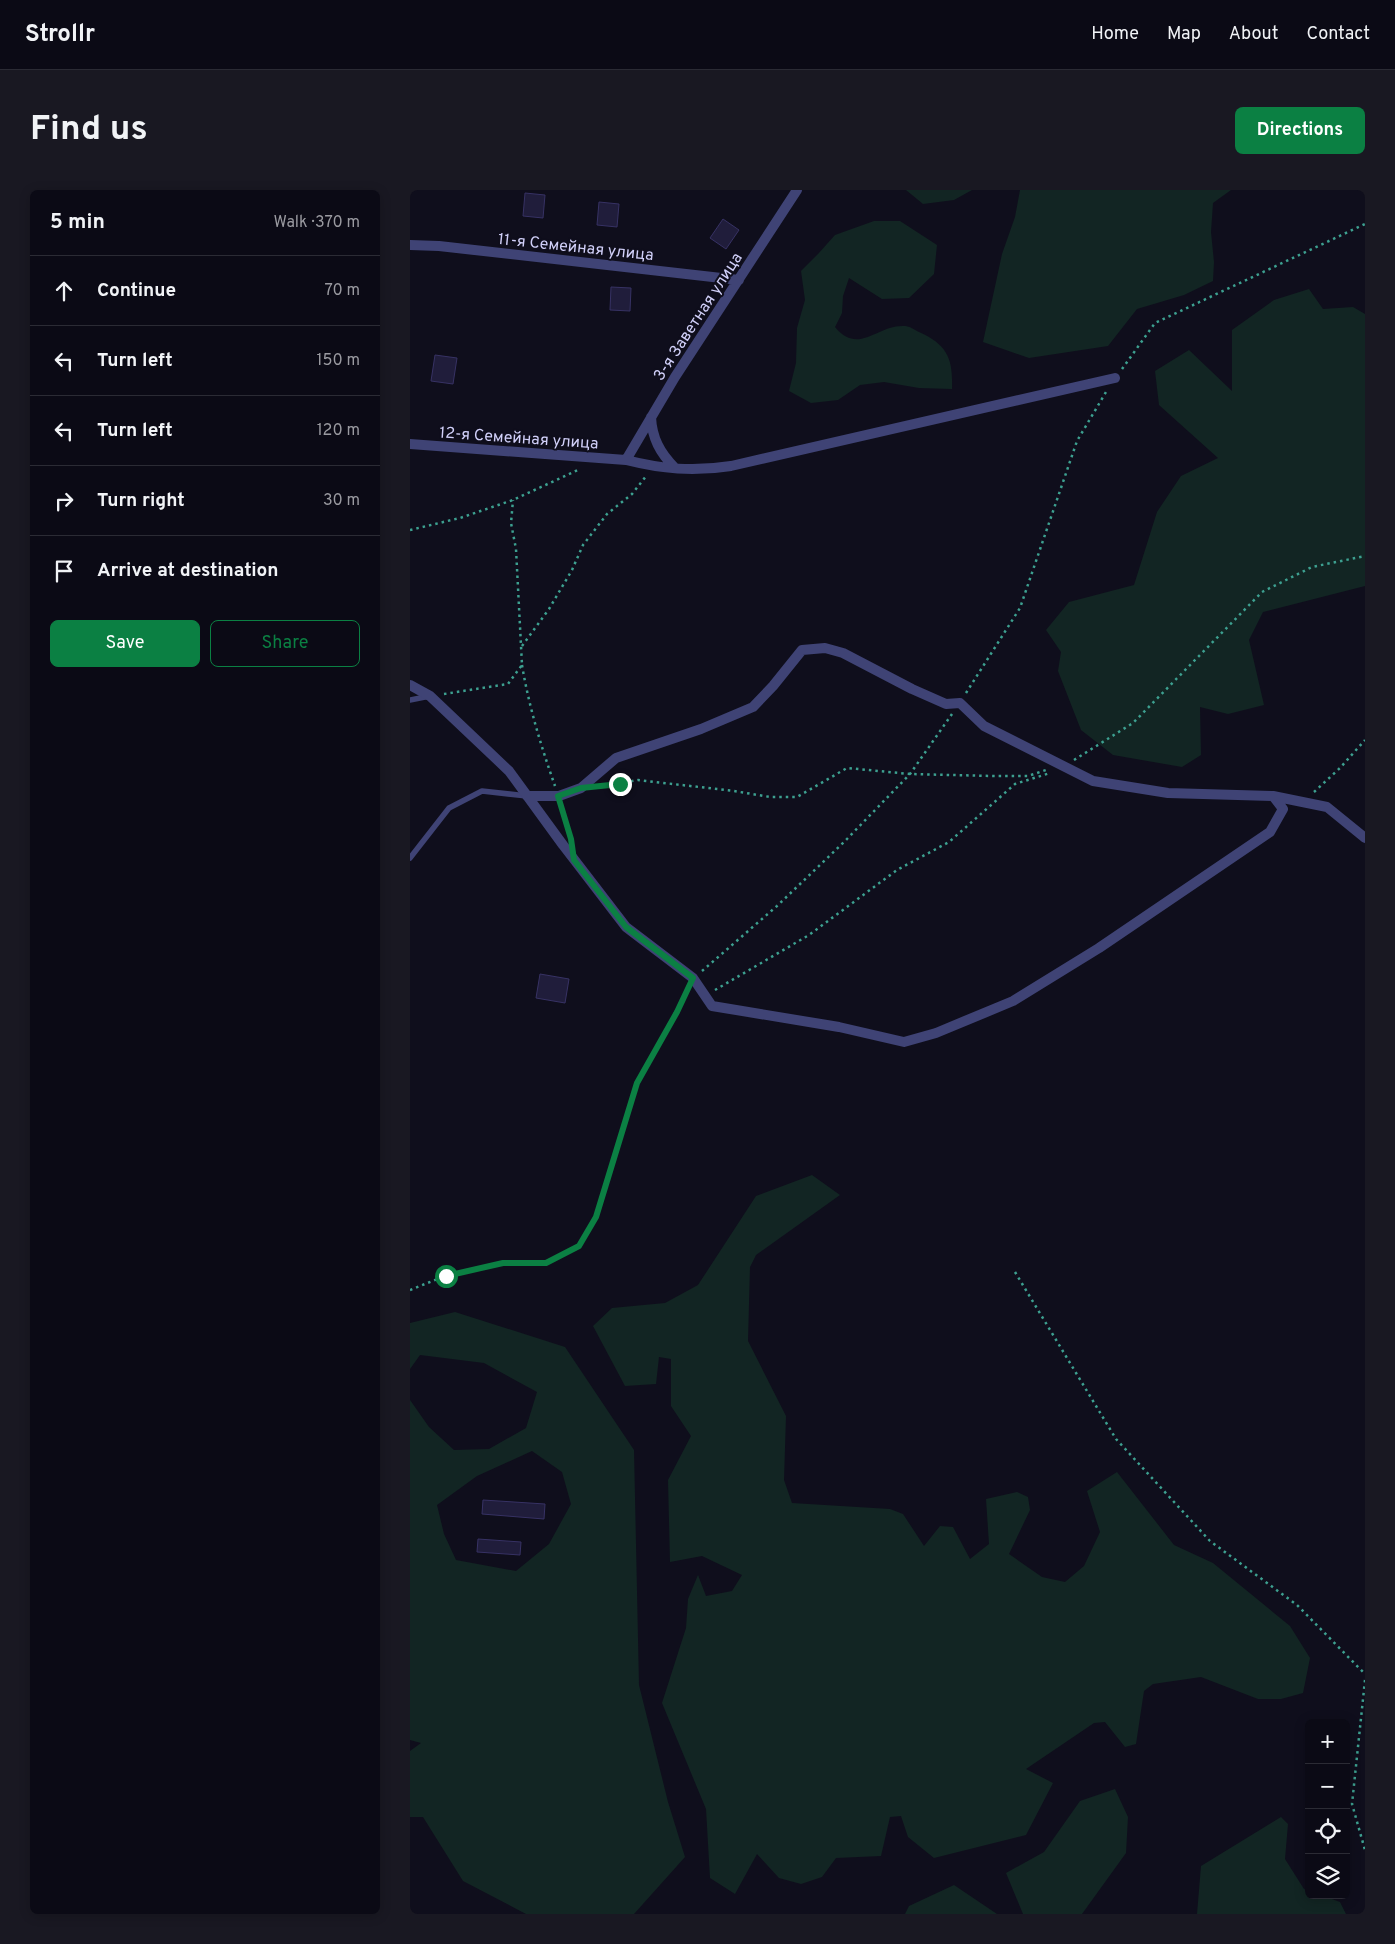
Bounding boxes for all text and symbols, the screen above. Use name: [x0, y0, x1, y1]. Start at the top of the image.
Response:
text: Strollr: [25, 20, 95, 50]
text: Home: [1091, 23, 1139, 46]
text: Map: [1167, 23, 1201, 46]
text: About: [1229, 23, 1278, 46]
text: Contact: [1306, 23, 1370, 46]
button: Directions: [1235, 107, 1365, 154]
text: Find us: [30, 108, 148, 152]
text: 5 min: [50, 209, 105, 236]
text: Walk · 370 m: [273, 213, 360, 233]
street label: 11-я Семейная улица: [497, 230, 655, 266]
street label: 3-я Заветная улица: [650, 249, 748, 385]
icon: ahead: [50, 277, 78, 305]
text: Continue: [97, 279, 176, 303]
text: 70 m: [325, 281, 360, 301]
icon: left: [50, 347, 78, 375]
text: Turn left: [97, 349, 173, 373]
text: 150 m: [317, 351, 360, 371]
icon: left: [50, 417, 78, 445]
text: Turn left: [97, 419, 173, 443]
text: 120 m: [317, 421, 360, 441]
street label: 12-я Семейная улица: [439, 423, 599, 455]
icon: right: [50, 487, 78, 515]
text: Turn right: [97, 489, 185, 513]
text: 30 m: [323, 491, 360, 511]
icon: arrive: [50, 557, 78, 585]
text: Arrive at destination: [97, 559, 278, 583]
button: Save: [50, 620, 200, 667]
button: Share: [210, 620, 360, 667]
route end: [609, 773, 632, 796]
route start: [435, 1265, 458, 1288]
map controls: [1305, 1719, 1350, 1899]
button: +: [1305, 1719, 1350, 1764]
button: −: [1305, 1764, 1350, 1809]
button: locate: [1305, 1809, 1350, 1854]
button: layers: [1305, 1854, 1350, 1899]

